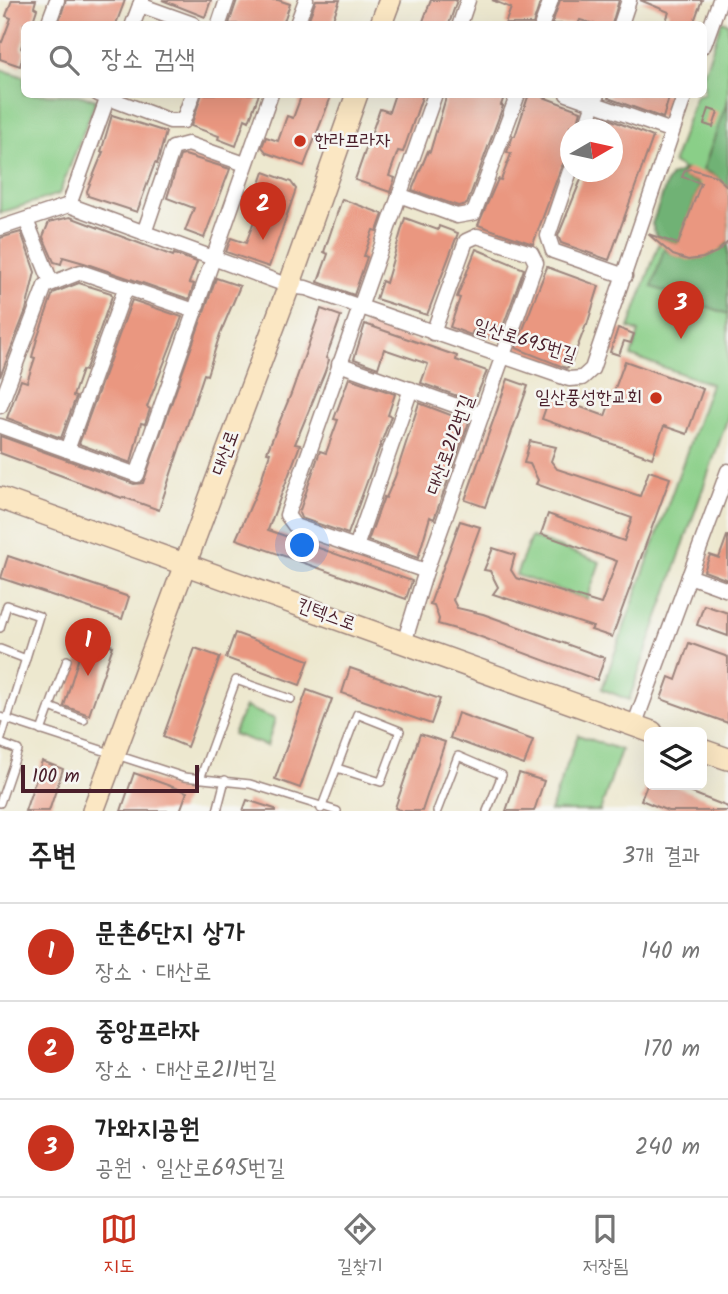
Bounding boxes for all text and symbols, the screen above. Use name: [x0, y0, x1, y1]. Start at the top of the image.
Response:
search box: [21, 21, 707, 98]
text: 장소 검색: [101, 39, 195, 81]
icon: search: [45, 41, 83, 79]
north arrow: [560, 119, 623, 182]
place label: 한라프라자: [314, 126, 390, 156]
marker: 한라프라자: [292, 133, 308, 149]
pin: 2: [240, 182, 286, 240]
pin: 3: [658, 281, 704, 339]
street label: 일산로695번길: [470, 311, 580, 371]
place label: 일산풍성한교회: [535, 383, 642, 413]
marker: 일산풍성한교회: [648, 390, 664, 406]
street label: 대산로212번길: [419, 391, 483, 499]
street label: 대산로: [204, 426, 248, 480]
your location: [285, 528, 319, 562]
street label: 킨텍스로: [292, 590, 360, 640]
pin: 1: [65, 618, 111, 676]
map controls: [644, 727, 707, 790]
button: layers: [644, 727, 707, 790]
scale bar: [21, 762, 200, 794]
text: 100 m: [32, 762, 80, 792]
text: 주변: [28, 833, 76, 881]
text: 3개 결과: [622, 839, 700, 875]
text: 문촌6단지 상가: [95, 913, 245, 955]
text: 1: [48, 934, 54, 970]
text: 140 m: [641, 934, 700, 970]
text: 장소 · 대산로: [95, 955, 211, 991]
text: 중앙프라자: [95, 1011, 200, 1053]
text: 2: [44, 1032, 58, 1068]
text: 170 m: [643, 1032, 700, 1068]
text: 장소 · 대산로211번길: [95, 1053, 276, 1089]
text: 가와지공원: [95, 1109, 200, 1151]
text: 3: [45, 1130, 57, 1166]
text: 240 m: [635, 1130, 700, 1166]
text: 공원 · 일산로695번길: [95, 1151, 285, 1187]
tab: 지도: [100, 1210, 138, 1282]
tab: 길찾기: [337, 1210, 383, 1282]
tab: 저장됨: [582, 1210, 628, 1282]

